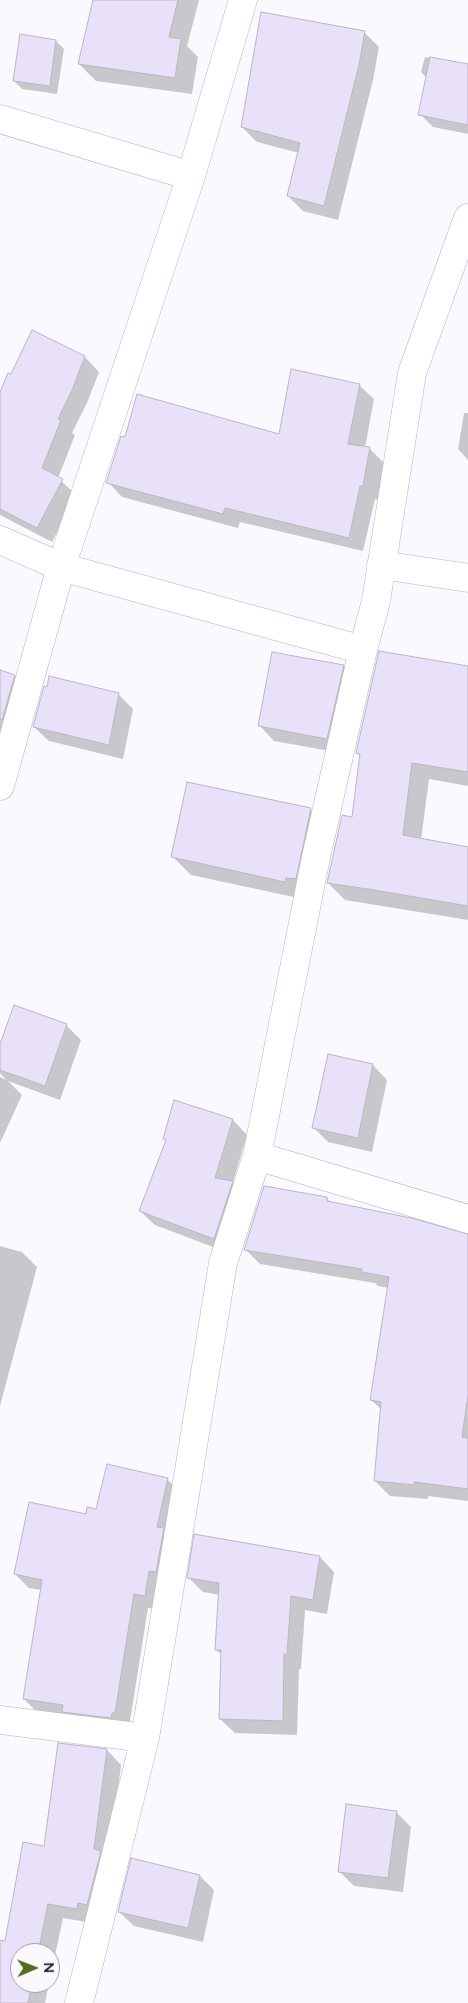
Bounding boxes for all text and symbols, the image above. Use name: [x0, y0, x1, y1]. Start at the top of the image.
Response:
north arrow: [10, 1943, 60, 1993]
text: N: [41, 1962, 58, 1973]

